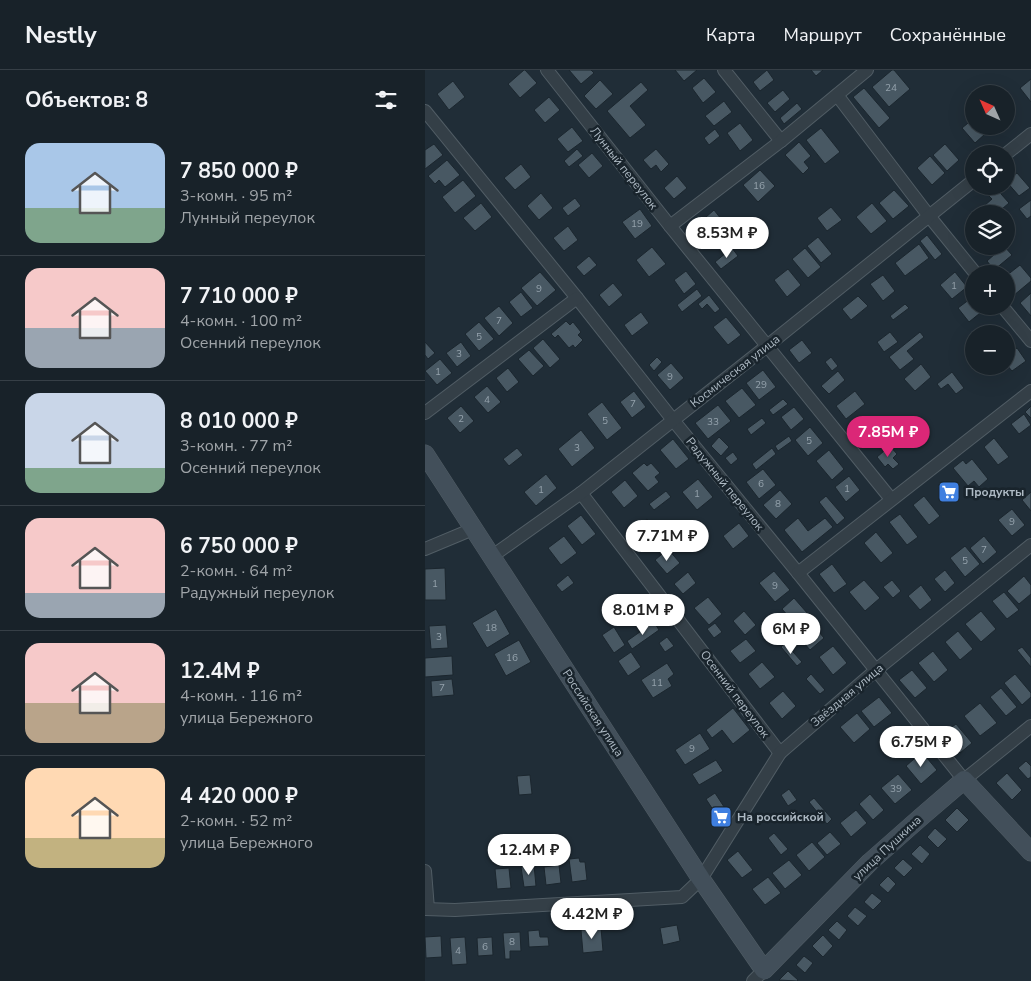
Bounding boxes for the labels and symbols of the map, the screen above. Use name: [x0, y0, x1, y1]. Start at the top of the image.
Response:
house number: 24: [885, 81, 897, 95]
north arrow: [965, 85, 1015, 135]
street label: Лунный переулок: [587, 123, 662, 213]
house number: 16: [753, 179, 765, 193]
pin: 8.53M ₽: [681, 216, 773, 259]
house number: 19: [631, 217, 643, 231]
house number: 1: [951, 279, 957, 293]
house number: 9: [536, 282, 542, 296]
house number: 7: [496, 314, 502, 328]
house number: 5: [476, 330, 482, 344]
street label: Космическая улица: [687, 331, 783, 411]
house number: 3: [456, 347, 462, 361]
house number: 1: [435, 365, 441, 379]
house number: 9: [667, 370, 673, 384]
house number: 29: [755, 378, 767, 392]
house number: 4: [484, 393, 490, 407]
house number: 7: [630, 397, 636, 411]
house number: 2: [458, 412, 464, 426]
house number: 5: [602, 414, 608, 428]
house number: 33: [707, 415, 719, 429]
pin: 7.85M ₽: [842, 416, 934, 458]
street label: Радужный переулок: [682, 434, 768, 534]
house number: 5: [806, 434, 812, 448]
house number: 3: [574, 441, 580, 455]
house number: 6: [758, 477, 764, 491]
supermarket icon: Продукты: [937, 480, 961, 504]
house number: 1: [844, 482, 850, 496]
house number: 1: [538, 483, 544, 497]
place label: Продукты: [965, 484, 1024, 500]
house number: 1: [694, 487, 700, 501]
house number: 8: [775, 497, 781, 511]
house number: 9: [1009, 515, 1015, 529]
pin: 7.71M ₽: [621, 520, 713, 562]
house number: 7: [981, 543, 987, 557]
house number: 5: [962, 554, 968, 568]
house number: 1: [432, 577, 438, 591]
house number: 9: [772, 579, 778, 593]
pin: 8.01M ₽: [597, 594, 689, 636]
pin: 6M ₽: [761, 612, 821, 655]
house number: 18: [485, 621, 497, 635]
house number: 3: [436, 630, 442, 644]
street label: Осенний переулок: [697, 647, 774, 742]
house number: 16: [506, 651, 518, 665]
street label: Звёздная улица: [807, 660, 887, 730]
street label: Российская улица: [559, 666, 627, 760]
house number: 11: [651, 676, 663, 690]
house number: 7: [439, 681, 445, 695]
pin: 6.75M ₽: [875, 726, 967, 768]
house number: 9: [689, 742, 695, 756]
house number: 39: [890, 782, 902, 796]
supermarket icon: На российской: [709, 805, 733, 829]
place label: На российской: [737, 809, 824, 825]
street label: улица Пушкина: [849, 812, 925, 884]
pin: 12.4M ₽: [483, 834, 575, 876]
pin: 4.42M ₽: [546, 898, 638, 940]
house number: 8: [509, 935, 515, 949]
house number: 6: [482, 940, 488, 954]
house number: 4: [455, 944, 461, 958]

